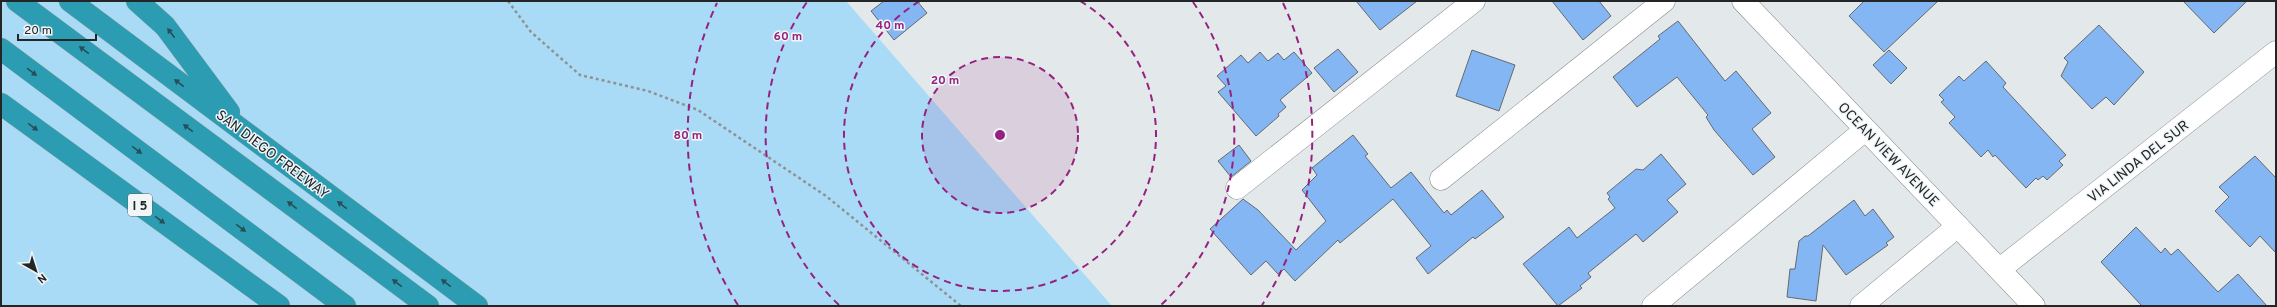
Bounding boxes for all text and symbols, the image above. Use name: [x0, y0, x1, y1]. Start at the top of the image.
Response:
scale bar: [18, 16, 96, 42]
text: 40 m: [875, 18, 905, 34]
text: 20 m: [24, 23, 52, 39]
one-way arrow: [167, 28, 175, 39]
text: 60 m: [774, 29, 802, 45]
one-way arrow: [78, 46, 89, 54]
one-way arrow: [27, 68, 38, 77]
text: 20 m: [931, 73, 959, 89]
one-way arrow: [174, 79, 185, 88]
street label: OCEAN VIEW AVENUE: [1834, 99, 1942, 211]
street label: SAN DIEGO FREEWAY: [212, 107, 332, 203]
street label: VIA LINDA DEL SUR: [2085, 117, 2193, 207]
one-way arrow: [27, 122, 38, 131]
one-way arrow: [183, 124, 193, 132]
text: 80 m: [674, 128, 702, 144]
centre of rings: [993, 128, 1007, 142]
one-way arrow: [131, 146, 142, 154]
road number: I 5: [128, 194, 152, 216]
one-way arrow: [287, 201, 298, 209]
one-way arrow: [336, 201, 347, 209]
one-way arrow: [155, 215, 166, 224]
one-way arrow: [235, 224, 246, 232]
north arrow: [16, 251, 56, 291]
text: N: [34, 270, 49, 286]
one-way arrow: [391, 279, 402, 287]
one-way arrow: [441, 279, 452, 287]

